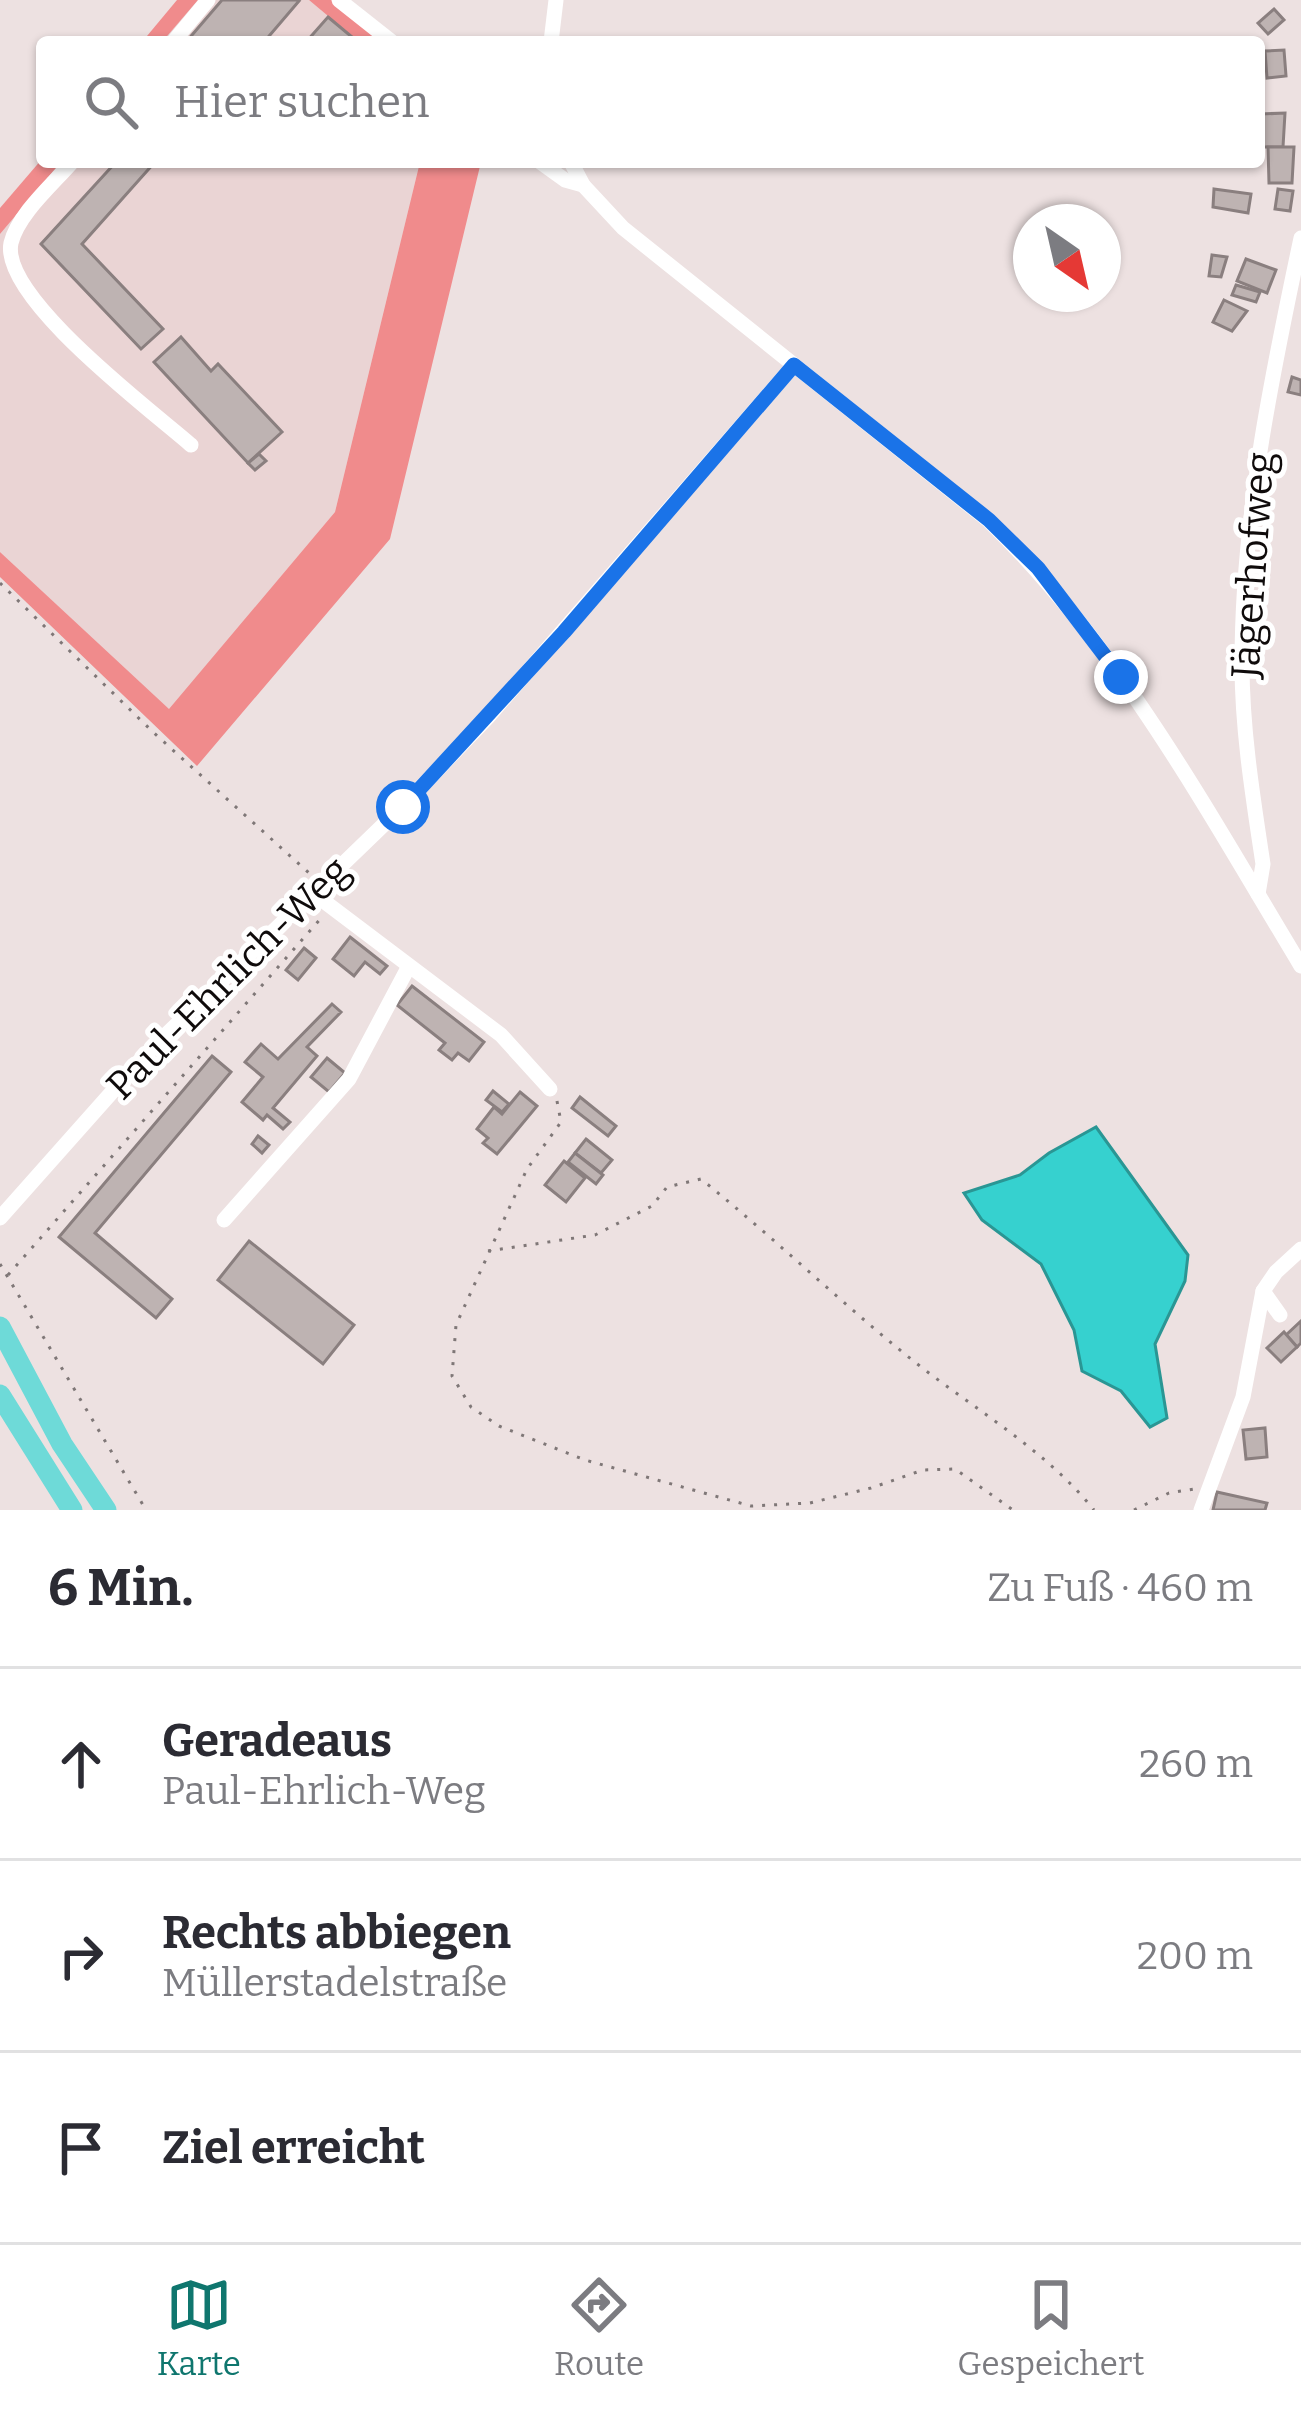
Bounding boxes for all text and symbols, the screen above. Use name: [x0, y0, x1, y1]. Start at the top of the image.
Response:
search box: [36, 36, 1265, 168]
icon: search: [78, 69, 144, 135]
text: Hier suchen: [174, 75, 430, 129]
north arrow: [1013, 204, 1121, 312]
street label: Jägerhofweg: [1222, 450, 1284, 681]
route end: [1094, 650, 1148, 704]
route start: [376, 780, 430, 834]
street label: Paul-Ehrlich-Weg: [97, 847, 359, 1109]
text: 6 Min.: [48, 1557, 193, 1619]
text: Zu Fuß · 460 m: [987, 1565, 1253, 1611]
text: Geradeaus: [162, 1714, 392, 1768]
icon: ahead: [48, 1731, 114, 1797]
text: 260 m: [1139, 1741, 1253, 1787]
text: Paul-Ehrlich-Weg: [162, 1768, 486, 1814]
text: Rechts abbiegen: [162, 1906, 511, 1960]
icon: right: [48, 1923, 114, 1989]
text: 200 m: [1137, 1933, 1253, 1979]
text: Müllerstadelstraße: [162, 1960, 507, 2006]
icon: arrive: [48, 2115, 114, 2181]
text: Ziel erreicht: [162, 2121, 425, 2175]
tab: Karte: [157, 2272, 241, 2384]
tab: Route: [554, 2272, 644, 2384]
tab: Gespeichert: [957, 2272, 1144, 2384]

